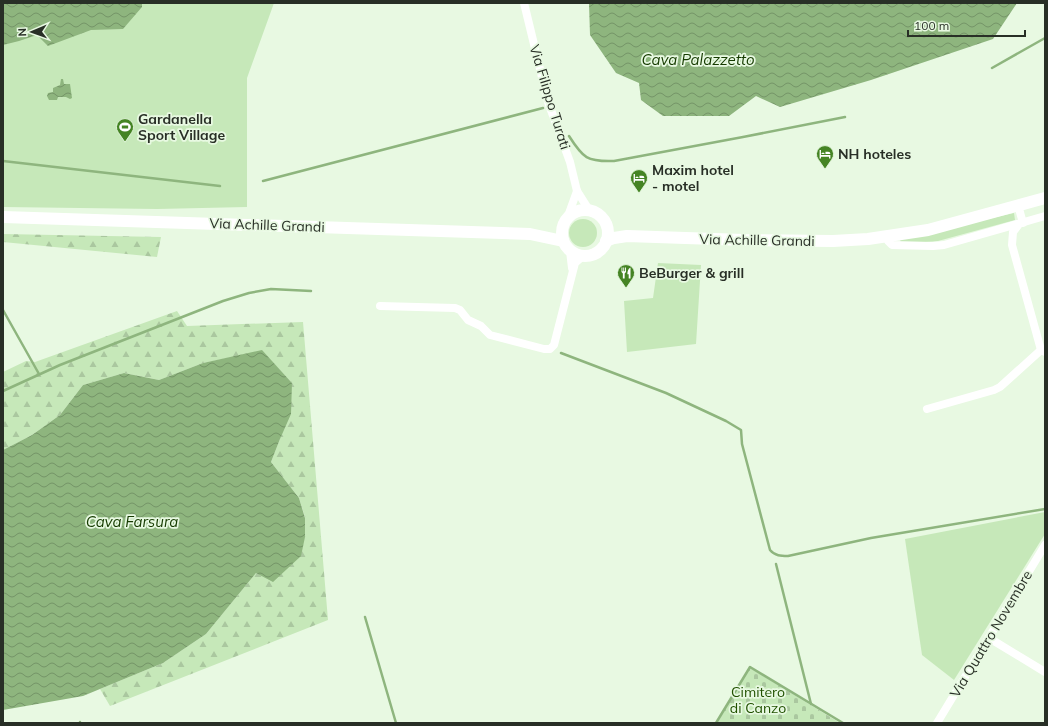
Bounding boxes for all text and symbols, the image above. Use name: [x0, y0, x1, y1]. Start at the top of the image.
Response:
north arrow: [12, 12, 52, 52]
scale bar: [908, 12, 1025, 38]
text: 100 m: [914, 18, 949, 33]
text: N: [15, 28, 29, 37]
street label: Via Filippo Turati: [526, 42, 574, 152]
water label: Cava Palazzetto: [641, 50, 755, 69]
place label: Gardanella Sport Village: [138, 110, 225, 144]
sports icon: Gardanella Sport Village: [115, 117, 135, 142]
hotel icon: NH hoteles: [815, 144, 835, 169]
place label: NH hoteles: [838, 145, 911, 163]
place label: Maxim hotel - motel: [652, 161, 734, 195]
hotel icon: Maxim hotel - motel: [629, 168, 649, 193]
street label: Via Achille Grandi: [209, 214, 325, 236]
street label: Via Achille Grandi: [699, 230, 815, 250]
restaurant icon: BeBurger & grill: [616, 263, 636, 288]
place label: BeBurger & grill: [639, 264, 744, 282]
water label: Cava Farsura: [86, 512, 178, 531]
street label: Via Quattro Novembre: [946, 567, 1036, 701]
park label: Cimitero di Canzo: [730, 683, 786, 717]

